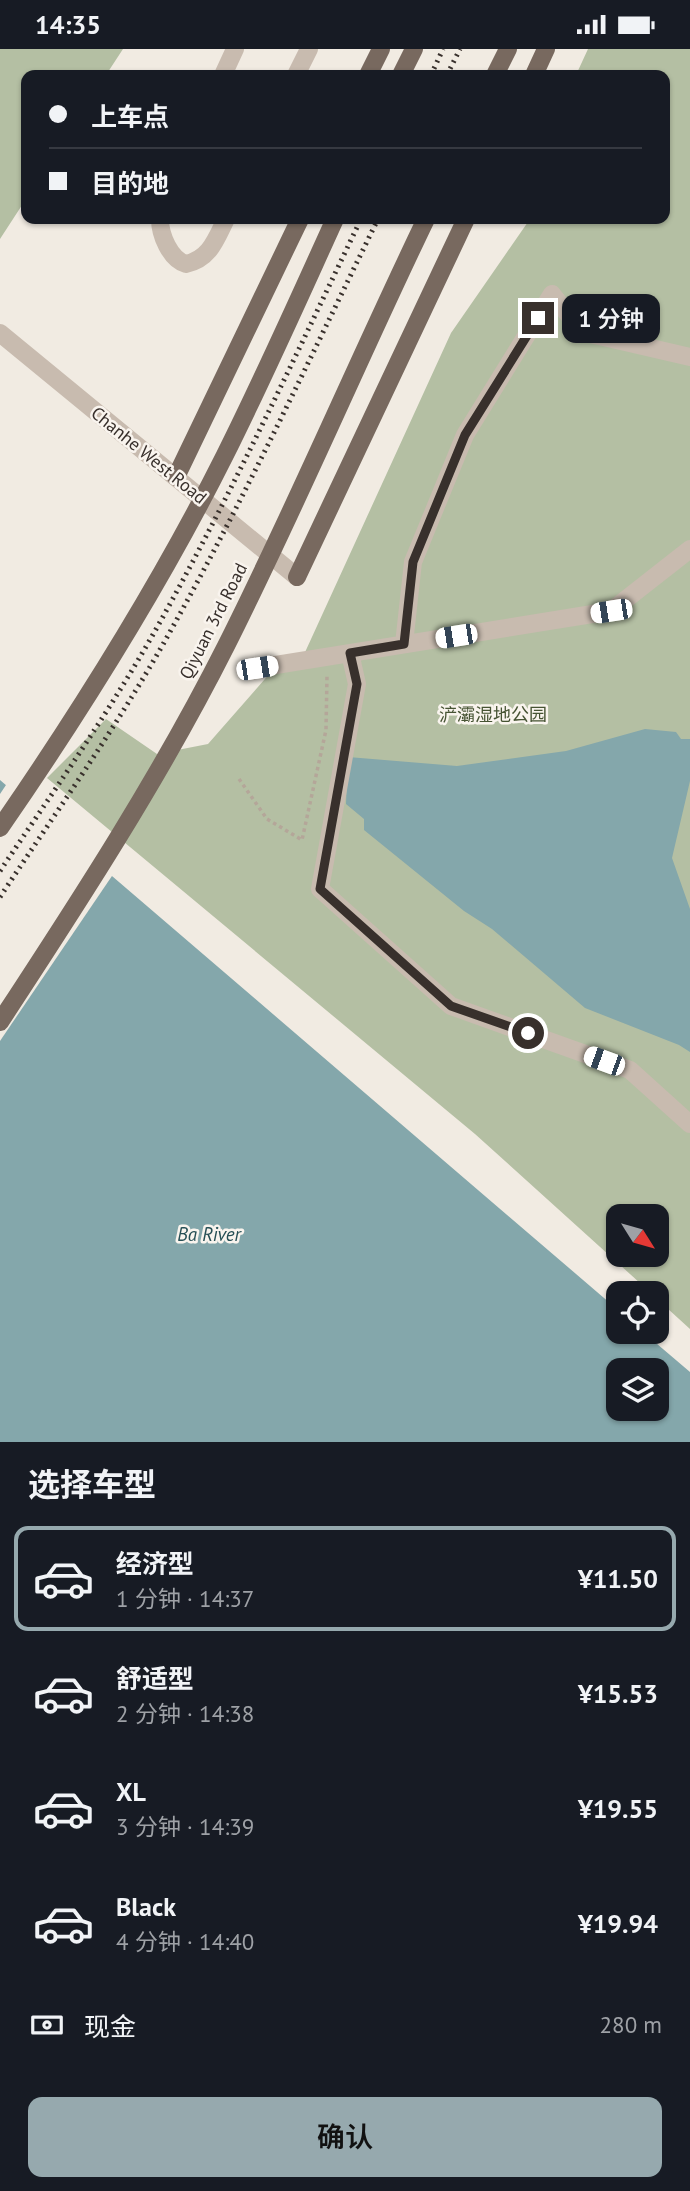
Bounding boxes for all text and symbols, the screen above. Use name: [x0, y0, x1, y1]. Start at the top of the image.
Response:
text: 14:35: [35, 8, 101, 41]
text: 上车点: [91, 100, 169, 133]
text: 目的地: [91, 167, 169, 200]
callout: 1 分钟: [562, 293, 660, 343]
route end: [522, 302, 554, 334]
text: 1 分钟: [579, 304, 643, 333]
street label: Chanhe West Road: [86, 401, 212, 509]
street label: Qiyuan 3rd Road: [174, 559, 252, 683]
car: [589, 597, 634, 625]
car: [434, 622, 479, 650]
car: [235, 654, 280, 682]
park label: 浐灞湿地公园: [439, 703, 547, 726]
route start: [512, 1017, 544, 1049]
car: [581, 1044, 628, 1078]
north arrow: [606, 1204, 668, 1267]
map controls: [606, 1204, 669, 1421]
water label: Ba River: [177, 1222, 243, 1246]
button: locate: [606, 1281, 669, 1344]
button: layers: [606, 1358, 669, 1421]
text: 选择车型: [28, 1463, 156, 1505]
icon: car: [32, 1547, 95, 1610]
text: 经济型: [116, 1547, 194, 1580]
text: ¥11.50: [578, 1562, 658, 1595]
text: 1 分钟 · 14:37: [116, 1584, 254, 1613]
icon: car: [32, 1662, 95, 1725]
text: 舒适型: [116, 1662, 194, 1695]
text: ¥15.53: [578, 1677, 658, 1710]
text: 2 分钟 · 14:38: [116, 1699, 254, 1728]
text: XL: [116, 1775, 146, 1808]
icon: car: [32, 1777, 95, 1840]
text: ¥19.55: [578, 1792, 658, 1825]
text: 3 分钟 · 14:39: [116, 1812, 254, 1841]
text: Black: [116, 1890, 176, 1923]
icon: car: [32, 1892, 95, 1955]
text: ¥19.94: [578, 1907, 658, 1940]
text: 4 分钟 · 14:40: [116, 1927, 254, 1956]
icon: cash: [28, 2006, 66, 2044]
text: 现金: [84, 2010, 136, 2043]
text: 280 m: [600, 2010, 662, 2039]
button: 确认: [28, 2097, 662, 2177]

